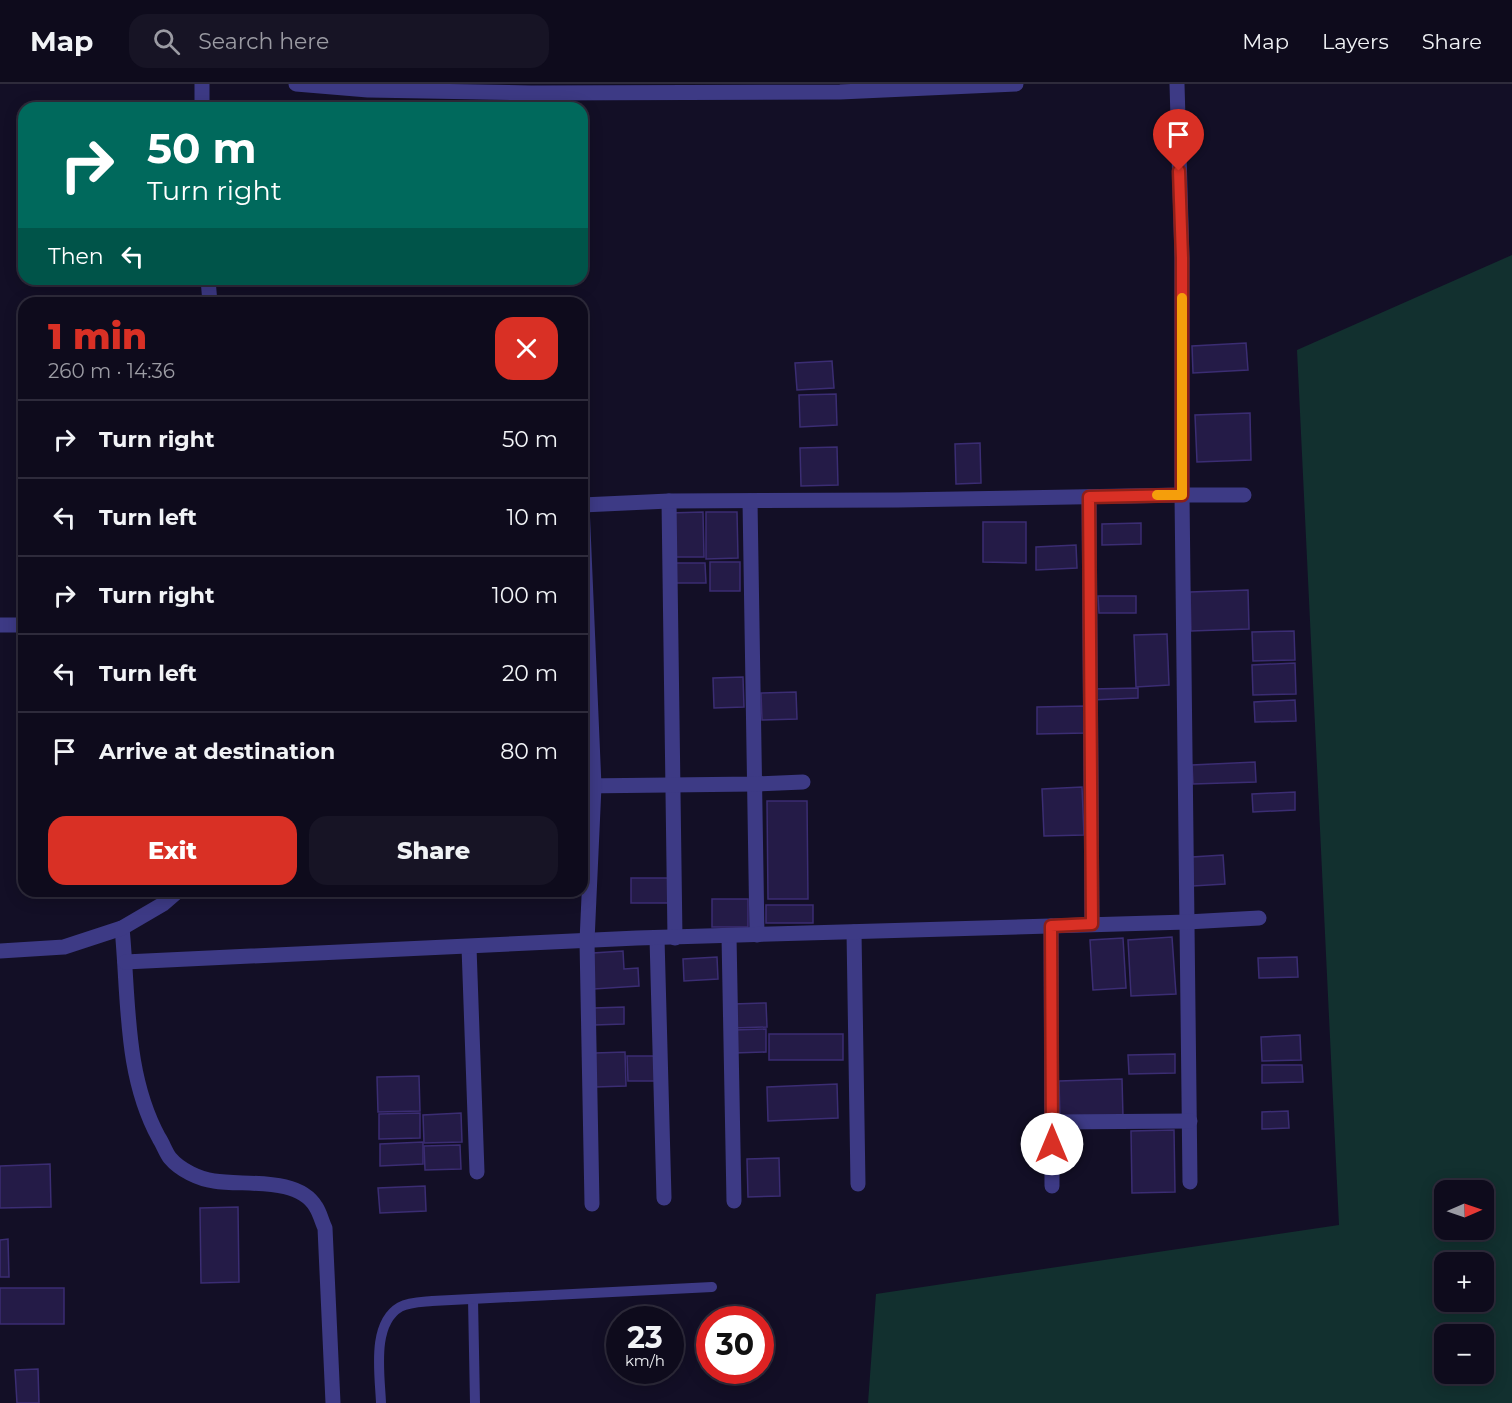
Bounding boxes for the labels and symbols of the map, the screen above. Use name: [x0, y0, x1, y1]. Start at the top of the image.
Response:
pin: [1153, 109, 1204, 171]
position arrow: [1020, 1112, 1084, 1176]
north arrow: [1434, 1180, 1494, 1240]
speed limit sign: 30: [696, 1306, 774, 1384]

